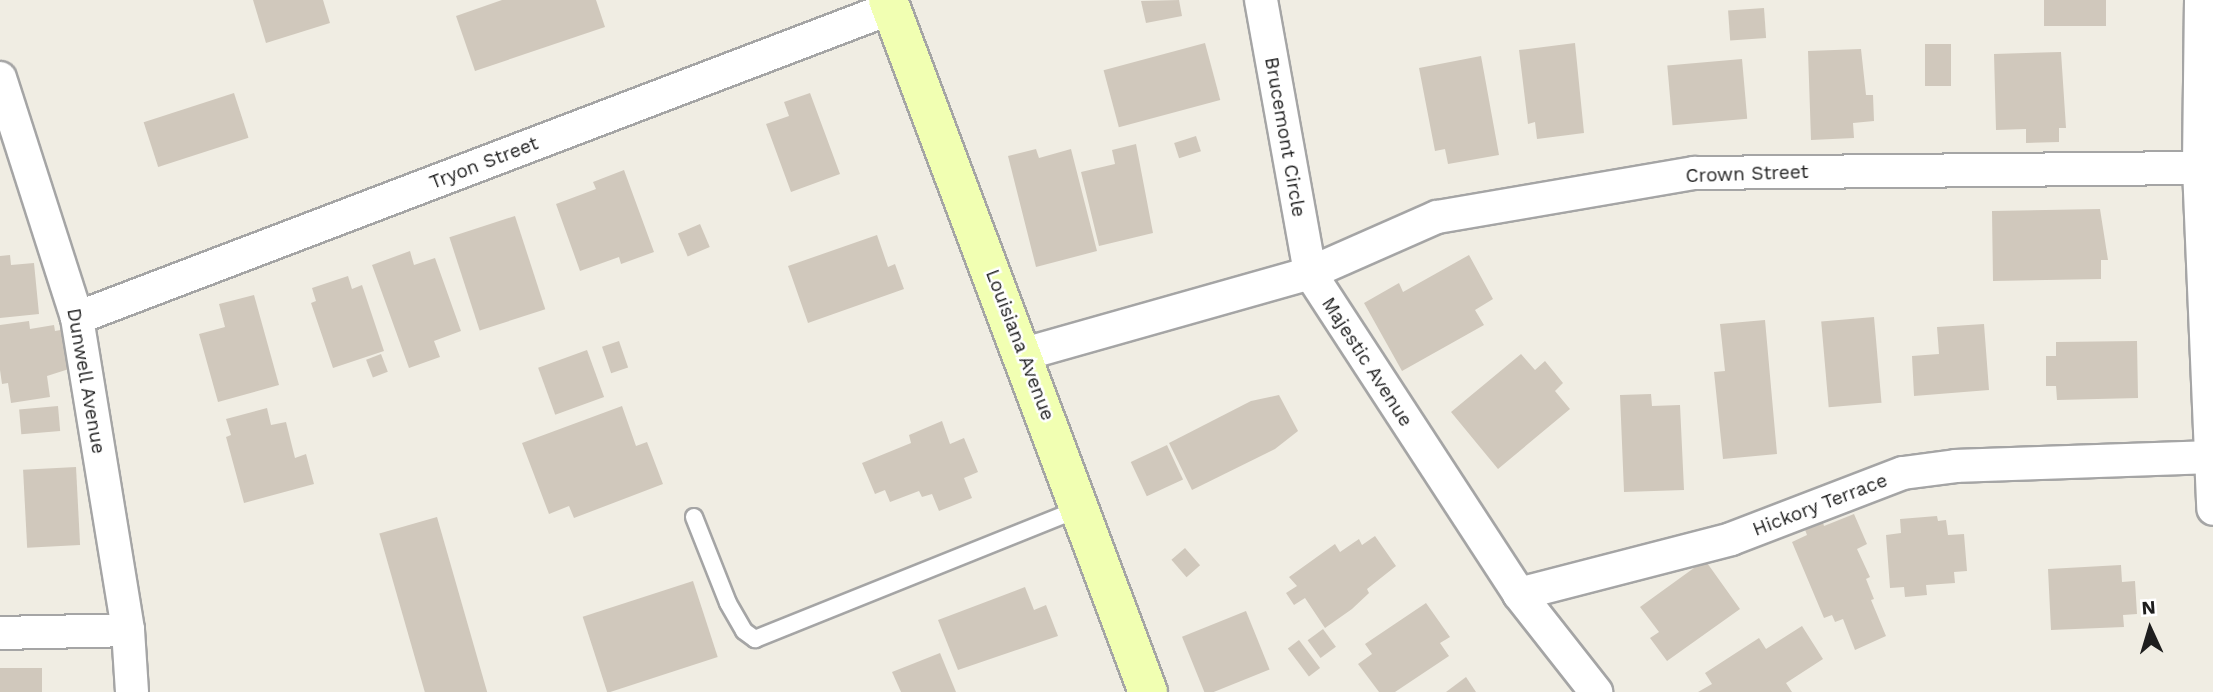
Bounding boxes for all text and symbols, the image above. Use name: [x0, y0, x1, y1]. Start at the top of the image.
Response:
street label: Brucemont Circle: [1260, 55, 1310, 219]
street label: Tryon Street: [426, 132, 542, 194]
street label: Crown Street: [1685, 160, 1809, 188]
street label: Louisiana Avenue: [980, 266, 1060, 424]
street label: Majestic Avenue: [1317, 293, 1417, 431]
street label: Dunwell Avenue: [62, 306, 110, 456]
street label: Hickory Terrace: [1749, 469, 1891, 541]
north arrow: [2115, 594, 2185, 664]
text: N: [2141, 596, 2156, 620]

